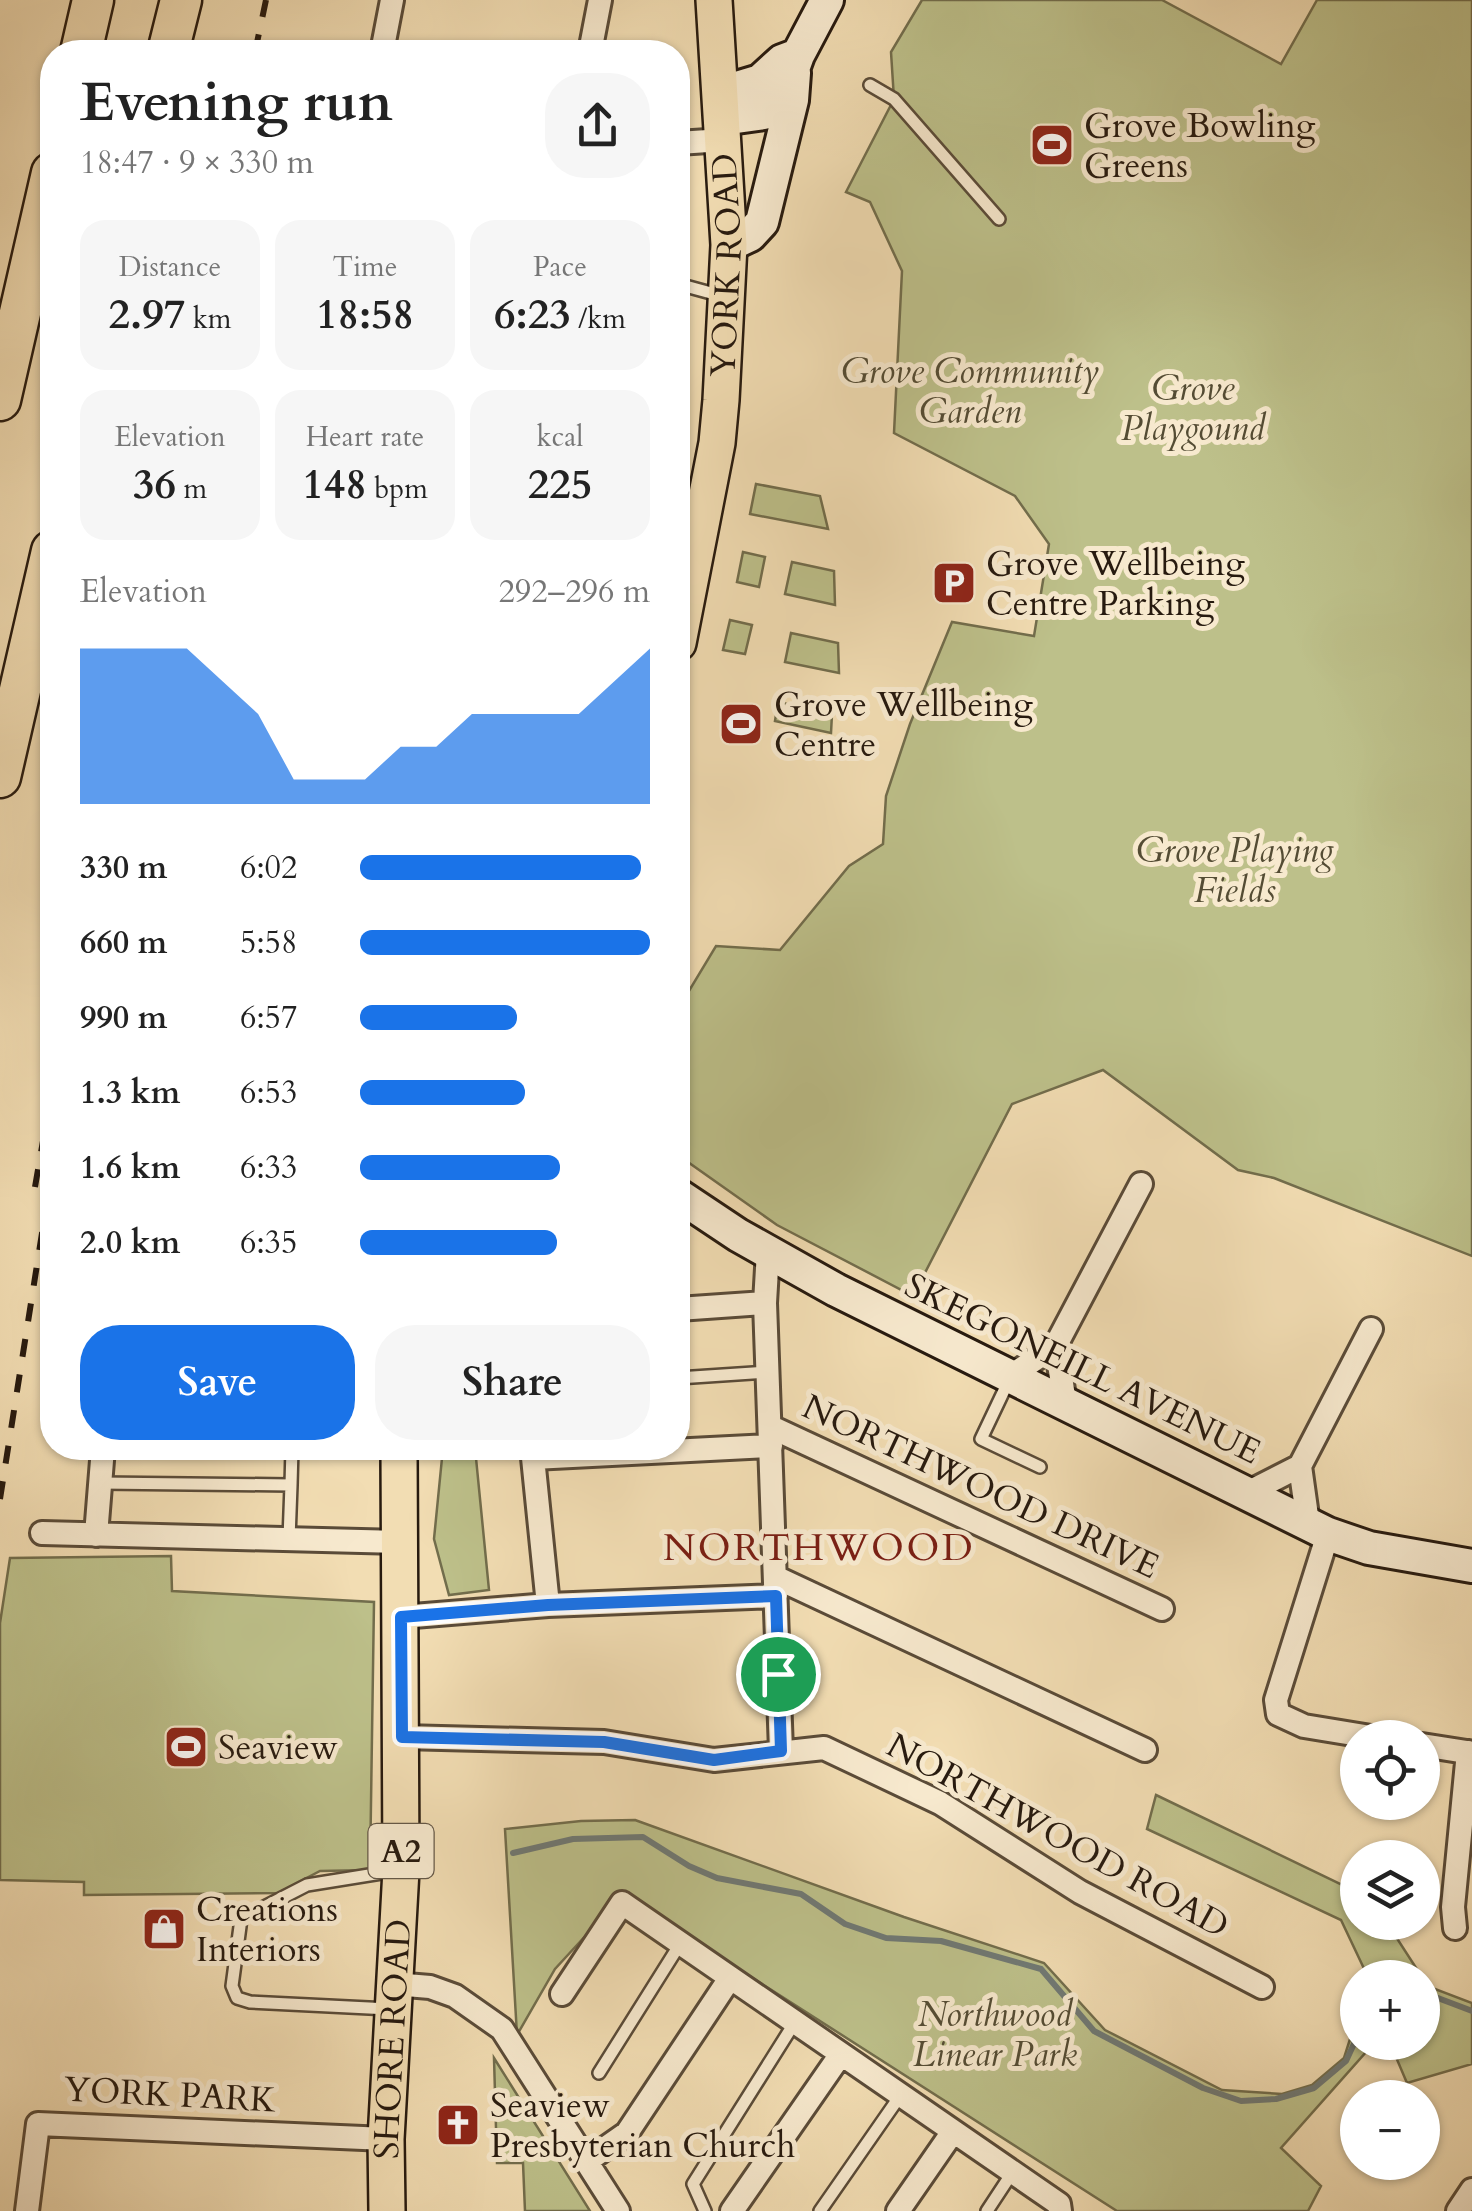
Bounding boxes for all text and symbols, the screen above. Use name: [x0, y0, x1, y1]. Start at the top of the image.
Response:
text: Evening run: [80, 66, 393, 140]
button: share: [545, 73, 650, 178]
place label: Grove Bowling Greens: [1084, 102, 1316, 190]
sports icon: Grove Bowling Greens: [1029, 122, 1075, 168]
text: 18:47 · 9 × 330 m: [80, 141, 314, 185]
street label: YORK ROAD: [699, 152, 754, 378]
text: Distance: [119, 248, 221, 286]
text: Time: [333, 248, 397, 286]
text: Pace: [533, 248, 587, 286]
text: 2.97: [109, 286, 185, 343]
text: 18:58: [316, 286, 414, 343]
text: 6:23: [494, 286, 571, 343]
text: km: [185, 300, 231, 338]
text: /km: [571, 300, 626, 338]
park label: Grove Community Garden: [841, 348, 1099, 436]
park label: Grove Playgound: [1121, 365, 1267, 453]
text: Elevation: [114, 418, 226, 456]
text: Heart rate: [306, 418, 424, 456]
text: kcal: [537, 418, 583, 456]
text: 36: [133, 456, 176, 513]
text: 148: [302, 456, 367, 513]
text: 225: [528, 456, 592, 513]
text: m: [176, 470, 207, 508]
text: bpm: [367, 470, 428, 508]
place label: Grove Wellbeing Centre Parking: [986, 540, 1245, 628]
parking icon: Grove Wellbeing Centre Parking: [931, 560, 977, 606]
text: Elevation: [80, 570, 207, 614]
text: 292–296 m: [498, 570, 650, 614]
place label: Grove Wellbeing Centre: [774, 681, 1033, 769]
sports icon: Grove Wellbeing Centre: [718, 701, 764, 747]
park label: Grove Playing Fields: [1136, 827, 1334, 915]
text: 330 m: [80, 846, 167, 890]
text: 6:02: [240, 846, 297, 890]
text: 660 m: [80, 921, 167, 965]
text: 5:58: [240, 921, 297, 965]
text: 990 m: [80, 996, 167, 1040]
text: 6:57: [240, 996, 297, 1040]
text: 1.3 km: [80, 1071, 180, 1115]
text: 6:53: [240, 1071, 297, 1115]
text: 1.6 km: [80, 1146, 180, 1190]
text: 6:33: [240, 1146, 297, 1190]
text: 2.0 km: [80, 1221, 180, 1265]
text: 6:35: [240, 1221, 297, 1265]
street label: SKEGONEILL AVENUE: [897, 1262, 1269, 1476]
button: Save: [80, 1325, 355, 1440]
button: Share: [375, 1325, 650, 1440]
street label: NORTHWOOD DRIVE: [796, 1385, 1166, 1587]
district label: NORTHWOOD: [663, 1524, 975, 1570]
pin: [736, 1632, 821, 1717]
icon: arrive: [751, 1647, 806, 1702]
map controls: [1340, 1720, 1440, 2180]
button: locate: [1340, 1720, 1440, 1820]
street label: NORTHWOOD ROAD: [878, 1722, 1237, 1950]
sports icon: Seaview: [163, 1724, 209, 1770]
place label: Seaview: [218, 1724, 338, 1772]
road number: A2: [368, 1824, 434, 1878]
button: layers: [1340, 1840, 1440, 1940]
place label: Creations Interiors: [196, 1886, 338, 1974]
shop icon: Creations Interiors: [141, 1906, 187, 1952]
street label: SHORE ROAD: [363, 1918, 423, 2159]
button: +: [1340, 1960, 1440, 2060]
park label: Northwood Linear Park: [913, 1991, 1078, 2079]
street label: YORK PARK: [63, 2065, 277, 2125]
button: −: [1340, 2080, 1440, 2180]
place label: Seaview Presbyterian Church: [490, 2082, 795, 2170]
church icon: Seaview Presbyterian Church: [435, 2102, 481, 2148]

